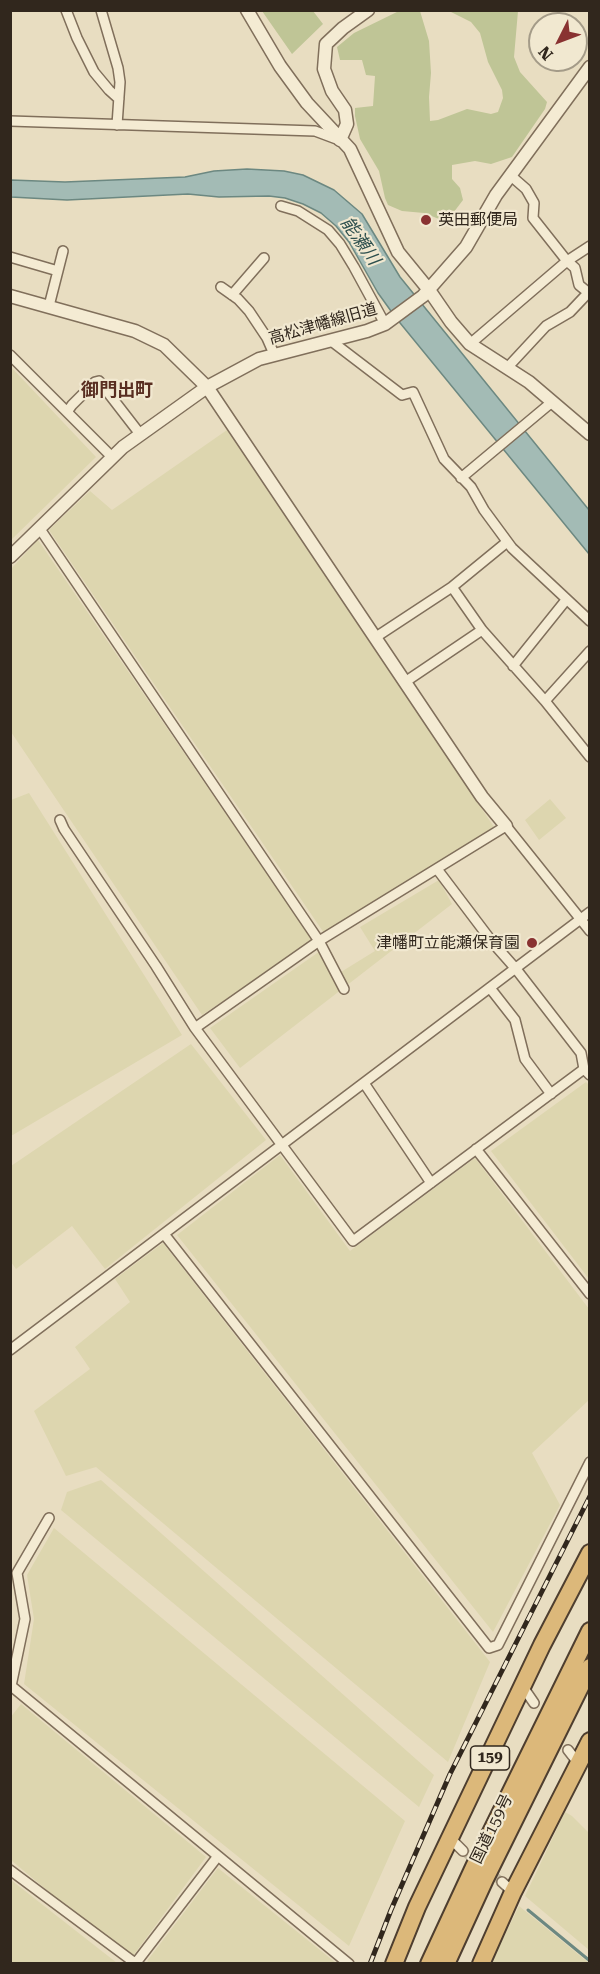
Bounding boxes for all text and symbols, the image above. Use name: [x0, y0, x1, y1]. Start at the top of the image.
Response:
north arrow: [528, 12, 588, 72]
text: N: [535, 42, 557, 64]
place label: 英田郵便局: [438, 210, 518, 230]
water label: 能瀬川: [336, 213, 384, 269]
marker: 英田郵便局: [419, 213, 433, 227]
street label: 高松津幡線旧道: [267, 299, 379, 349]
district label: 御門出町: [81, 380, 153, 402]
place label: 津幡町立能瀬保育園: [376, 933, 520, 953]
marker: 津幡町立能瀬保育園: [525, 936, 539, 950]
road number: 159: [470, 1746, 510, 1770]
street label: 国道159号: [467, 1791, 517, 1867]

